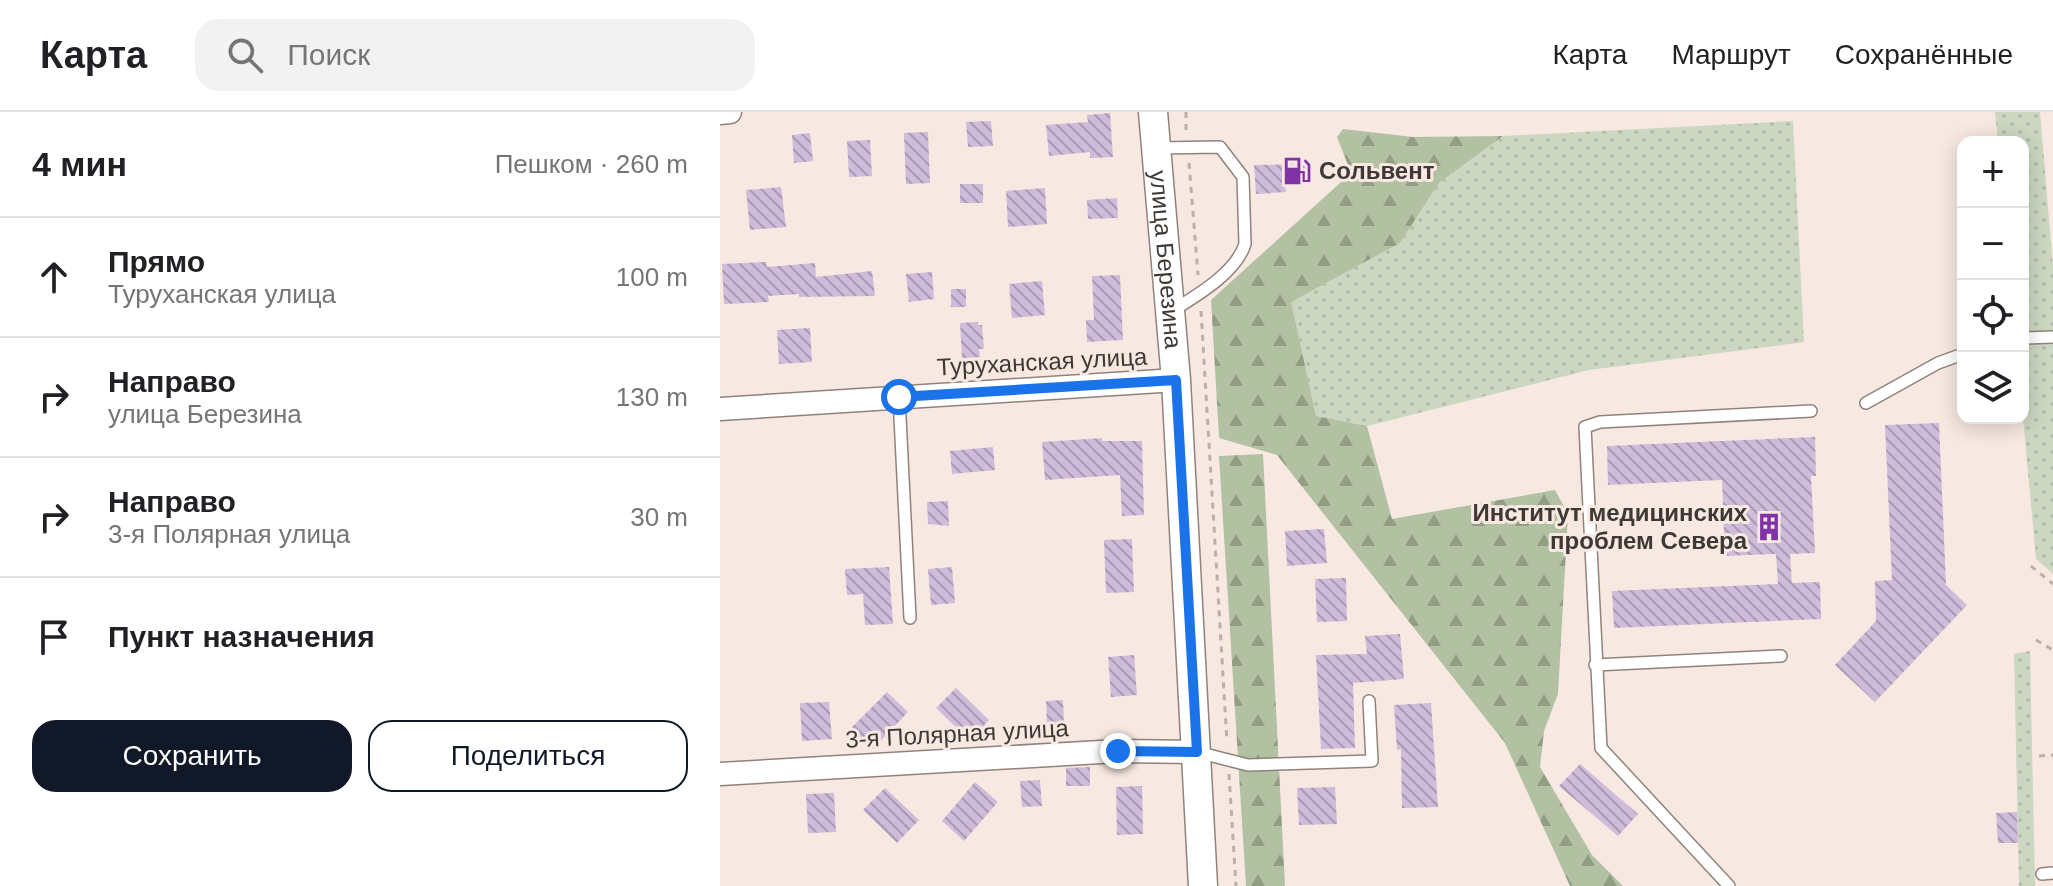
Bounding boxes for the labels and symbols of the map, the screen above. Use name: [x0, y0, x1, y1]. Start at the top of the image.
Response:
fuel station icon: Сольвент: [1282, 156, 1312, 186]
place label: Сольвент: [1319, 157, 1435, 184]
street label: улица Березина: [1145, 169, 1187, 350]
street label: Туруханская улица: [936, 342, 1148, 380]
route start: [881, 379, 917, 415]
place label: Институт медицинских проблем Севера: [1472, 499, 1748, 554]
building icon: Институт медицинских проблем Севера: [1754, 512, 1784, 542]
street label: 3-я Полярная улица: [845, 714, 1070, 753]
route end: [1100, 733, 1136, 769]

